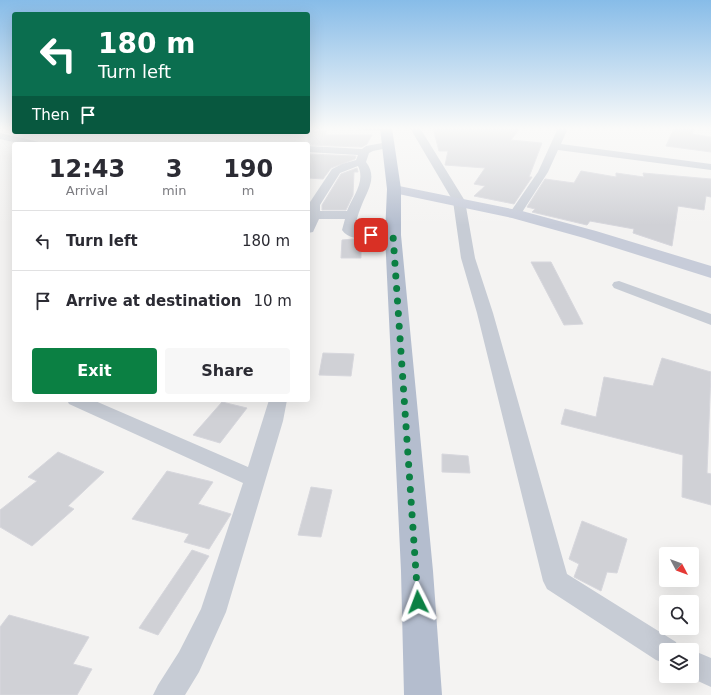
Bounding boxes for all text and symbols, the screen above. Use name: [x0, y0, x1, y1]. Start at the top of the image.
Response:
text: 180 m: [98, 27, 195, 60]
icon: left: [32, 28, 84, 80]
text: Turn left: [98, 61, 171, 82]
icon: arrive: [77, 104, 99, 126]
text: Then: [32, 106, 69, 124]
text: 12:43: [49, 155, 125, 183]
text: 3: [166, 155, 182, 183]
text: 190: [223, 155, 273, 183]
text: Arrival: [66, 183, 108, 198]
text: min: [162, 183, 186, 198]
text: m: [242, 183, 255, 198]
pin: [354, 218, 388, 252]
icon: arrive: [360, 224, 382, 246]
icon: left: [32, 230, 54, 252]
text: Turn left: [66, 232, 138, 250]
text: 180 m: [242, 232, 290, 250]
icon: arrive: [32, 290, 54, 312]
text: Arrive at destination: [66, 292, 241, 310]
text: 10 m: [253, 292, 292, 310]
button: Exit: [32, 348, 157, 394]
button: Share: [165, 348, 290, 394]
north arrow: [659, 547, 699, 587]
map controls: [659, 547, 699, 683]
position arrow: [397, 581, 439, 623]
button: search: [659, 595, 699, 635]
button: layers: [659, 643, 699, 683]

